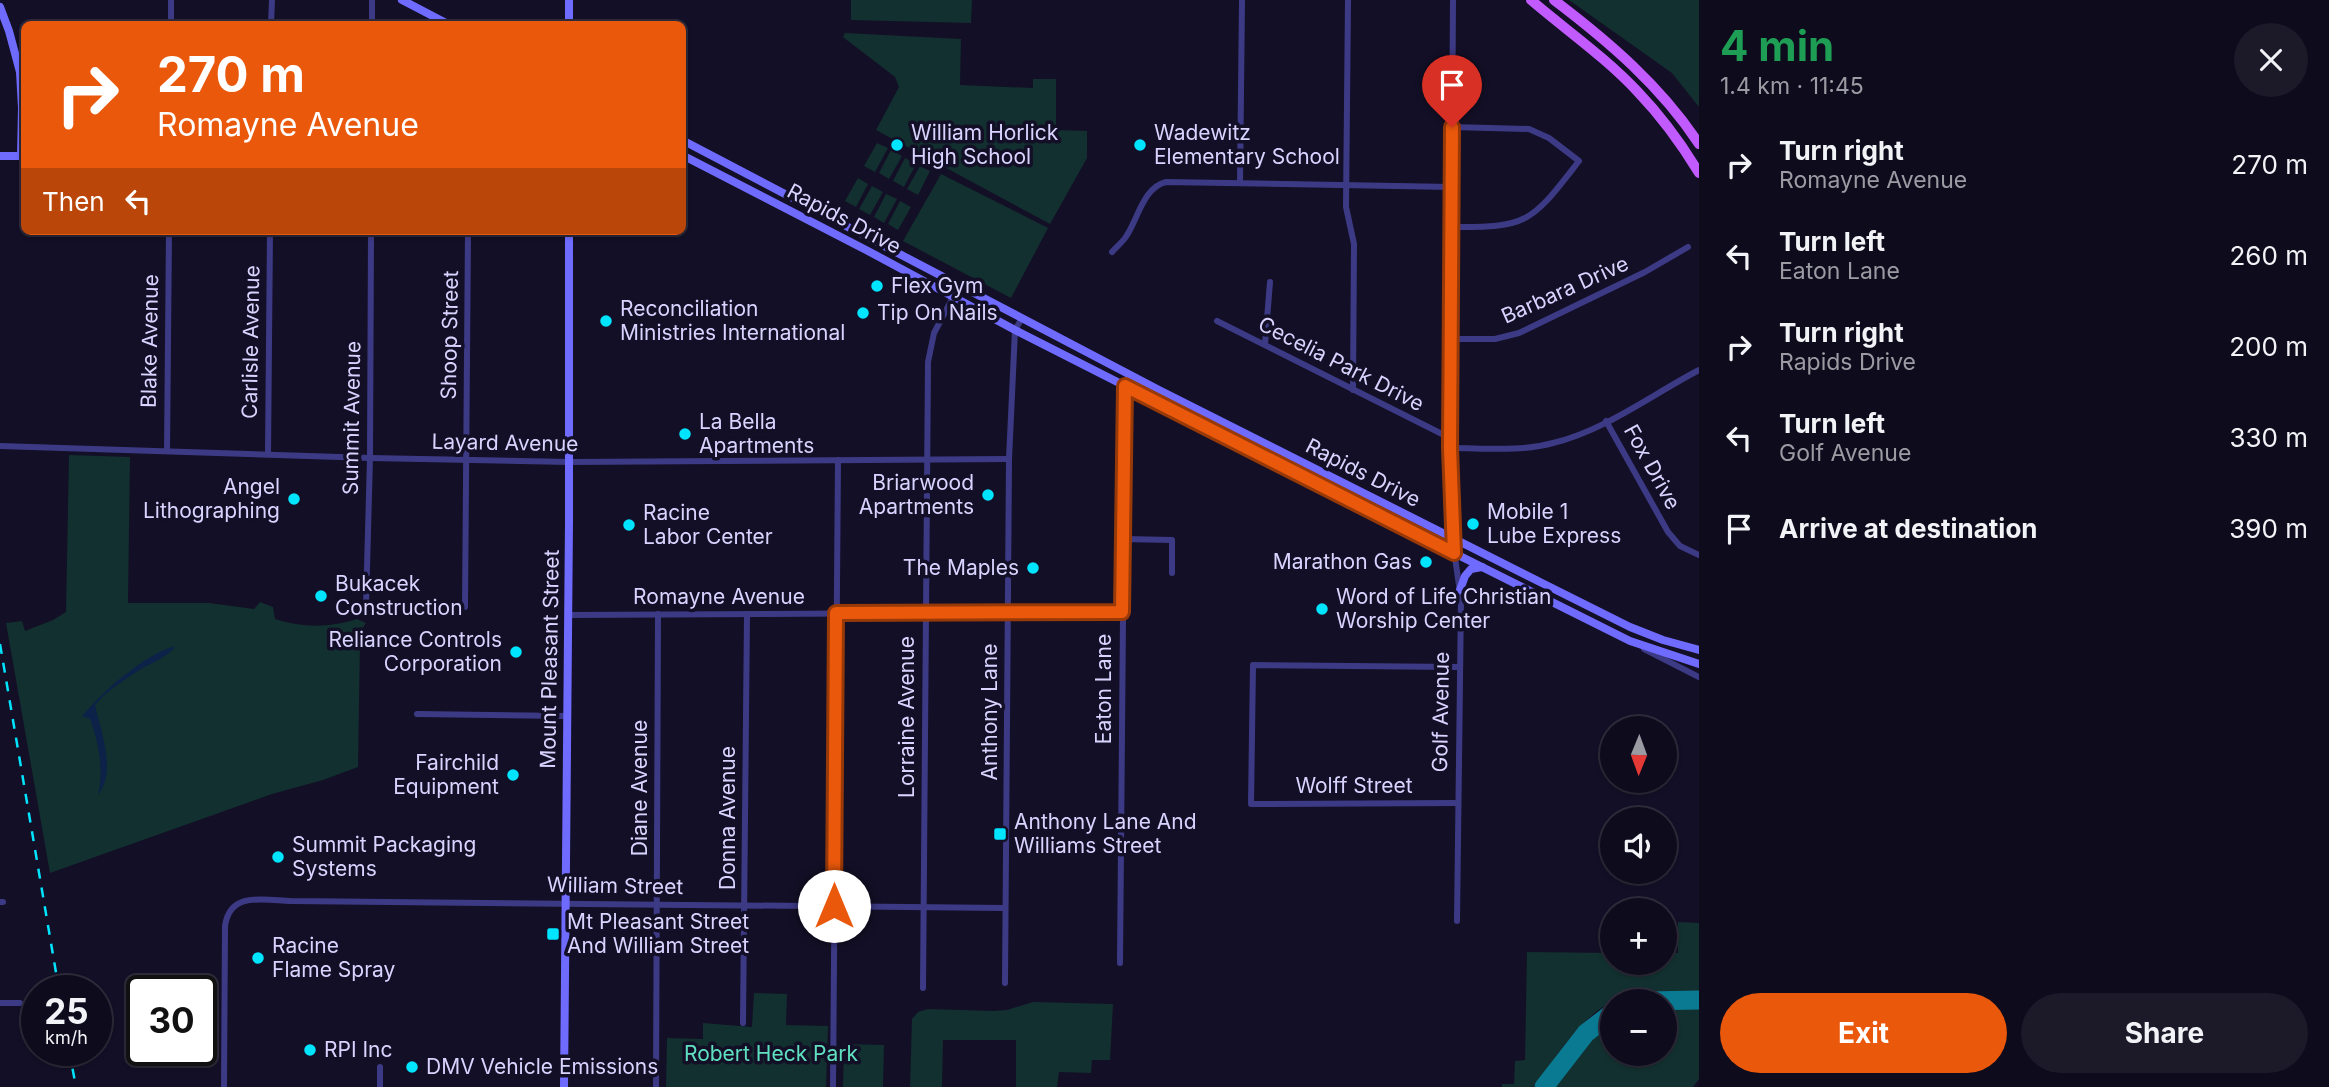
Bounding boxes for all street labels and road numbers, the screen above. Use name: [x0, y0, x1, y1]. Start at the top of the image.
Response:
street label: Rapids Drive: [783, 178, 905, 259]
street label: Barbara Drive: [1497, 250, 1632, 329]
street label: Carlisle Avenue: [237, 265, 264, 419]
street label: Shoop Street: [436, 270, 463, 400]
street label: Blake Avenue: [136, 274, 163, 408]
street label: Cecelia Park Drive: [1254, 311, 1428, 416]
street label: Summit Avenue: [338, 341, 365, 495]
street label: Fox Drive: [1619, 420, 1686, 514]
street label: Layard Avenue: [431, 429, 579, 456]
street label: Rapids Drive: [1302, 433, 1425, 512]
street label: Mount Pleasant Street: [535, 549, 564, 769]
street label: Romayne Avenue: [633, 584, 805, 609]
street label: Eaton Lane: [1091, 634, 1116, 744]
street label: Lorraine Avenue: [894, 636, 919, 798]
street label: Anthony Lane: [977, 644, 1002, 780]
street label: Golf Avenue: [1427, 651, 1454, 773]
street label: Diane Avenue: [627, 720, 652, 856]
street label: Donna Avenue: [715, 746, 740, 890]
street label: Wolff Street: [1295, 773, 1413, 798]
street label: William Street: [547, 872, 684, 899]

